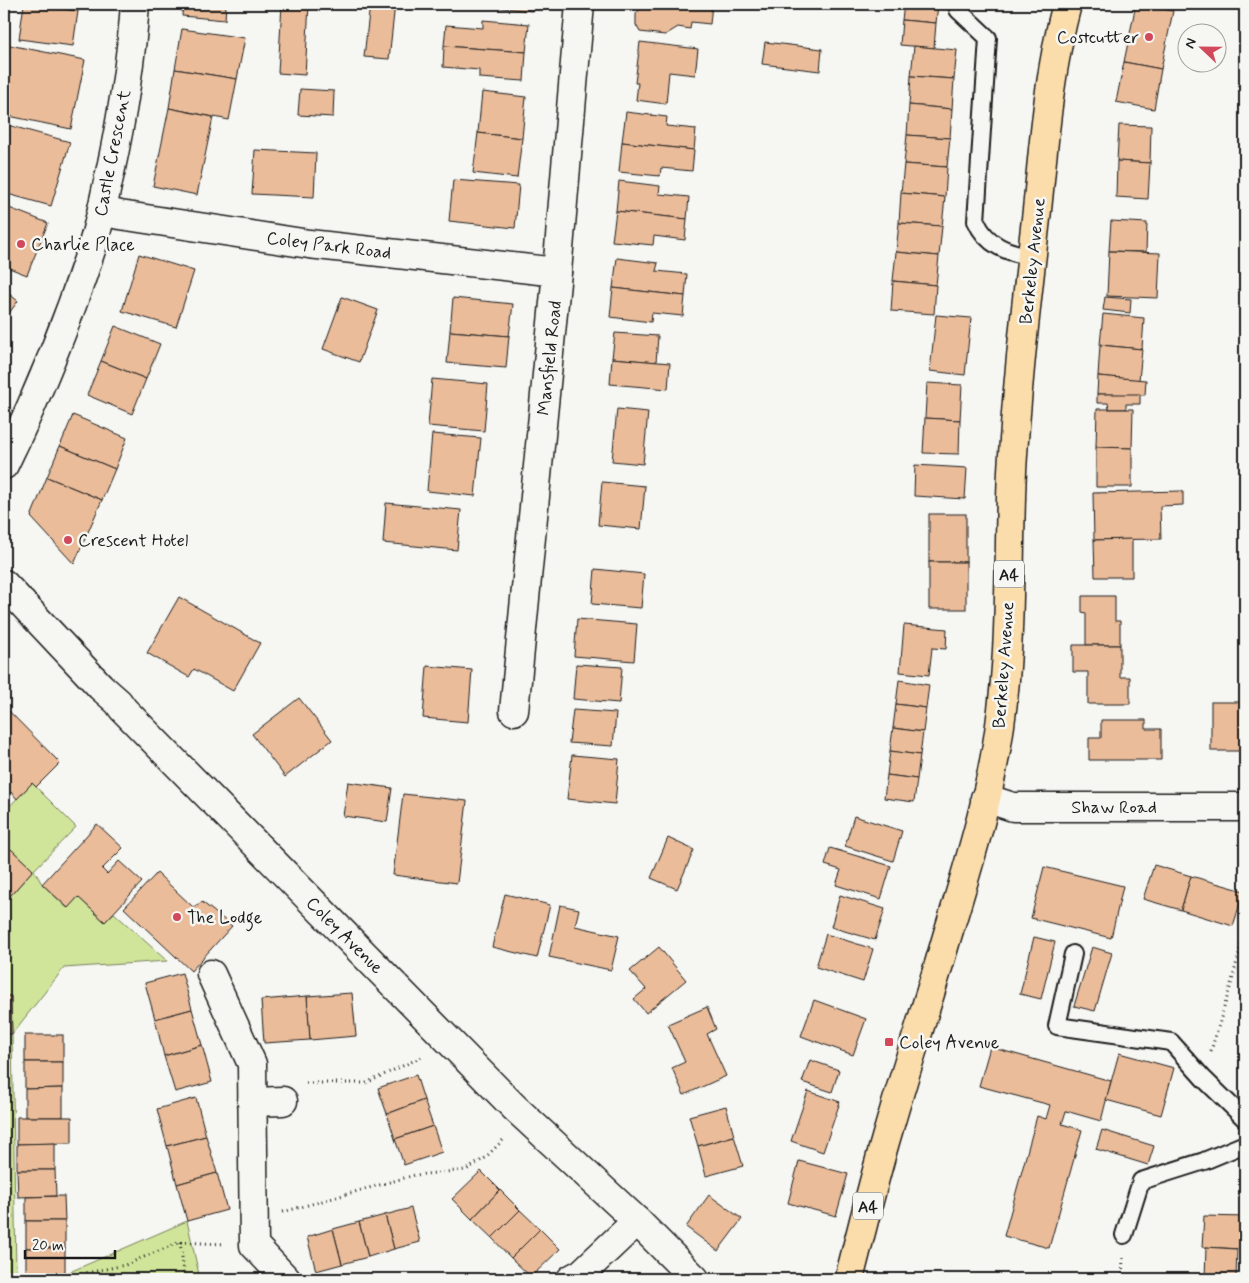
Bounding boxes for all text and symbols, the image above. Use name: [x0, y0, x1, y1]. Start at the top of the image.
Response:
north arrow: [1176, 22, 1226, 72]
place label: Costcutter: [1057, 26, 1139, 50]
marker: Costcutter: [1143, 31, 1155, 43]
text: N: [1181, 36, 1201, 51]
street label: Castle Crescent: [89, 87, 137, 219]
street label: Berkeley Avenue: [1014, 197, 1052, 326]
street label: Coley Park Road: [265, 226, 393, 266]
place label: Charlie Place: [31, 233, 135, 257]
marker: Charlie Place: [15, 238, 27, 250]
street label: Mansfield Road: [532, 299, 568, 417]
place label: Crescent Hotel: [78, 529, 188, 553]
marker: Crescent Hotel: [62, 534, 74, 546]
road number: A4: [994, 560, 1024, 588]
street label: Berkeley Avenue: [988, 601, 1020, 729]
street label: Shaw Road: [1071, 796, 1157, 820]
street label: Coley Avenue: [300, 892, 388, 980]
place label: The Lodge: [187, 906, 262, 932]
marker: The Lodge: [171, 911, 183, 923]
place label: Coley Avenue: [899, 1031, 999, 1055]
marker: Coley Avenue: [883, 1036, 895, 1048]
road number: A4: [853, 1192, 883, 1220]
scale bar: [25, 1228, 115, 1260]
text: 20 m: [32, 1236, 64, 1256]

